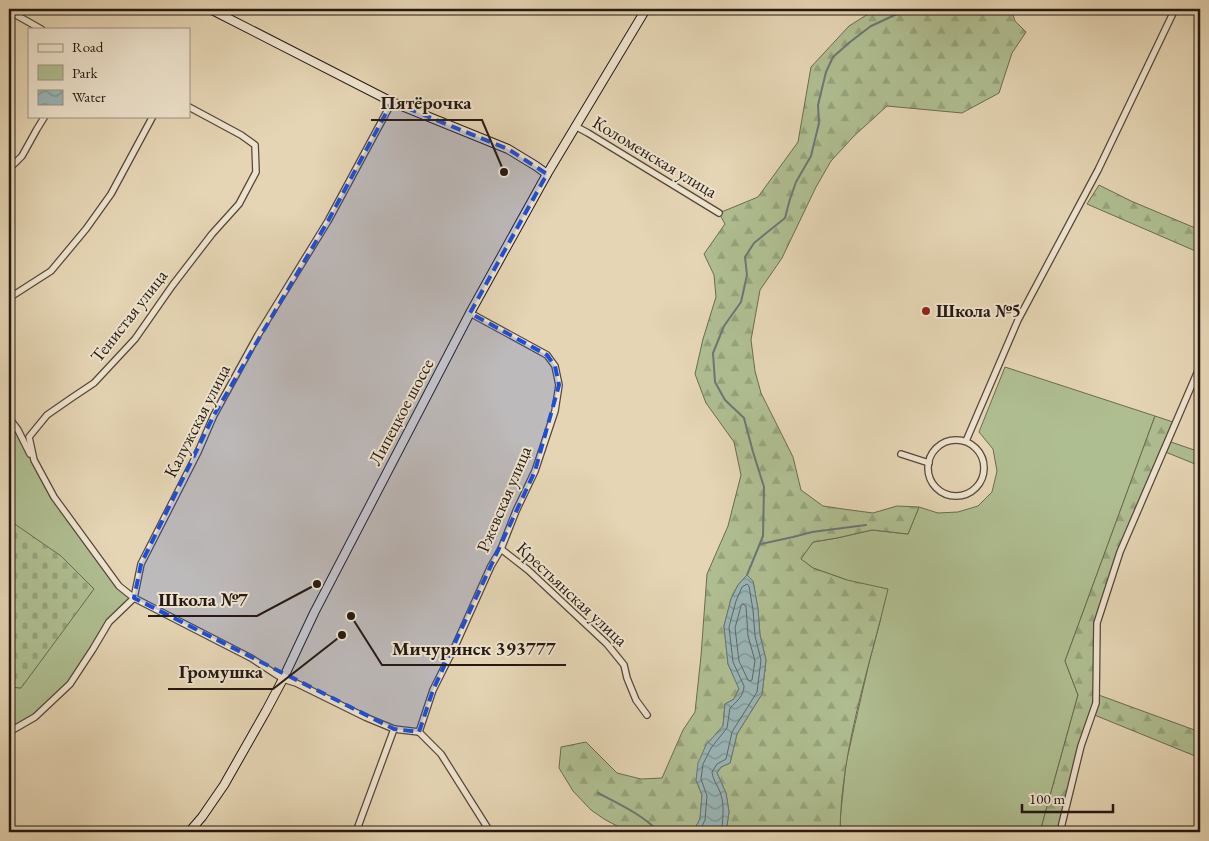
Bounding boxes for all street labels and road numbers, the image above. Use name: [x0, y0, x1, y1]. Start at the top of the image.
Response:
street label: Коломенская улица: [589, 110, 722, 203]
street label: Тенистая улица: [85, 264, 173, 367]
street label: Липецкое шоссе: [363, 354, 438, 469]
street label: Калужская улица: [158, 360, 235, 481]
street label: Ржевская улица: [471, 442, 537, 555]
street label: Крестьянская улица: [512, 536, 633, 652]

